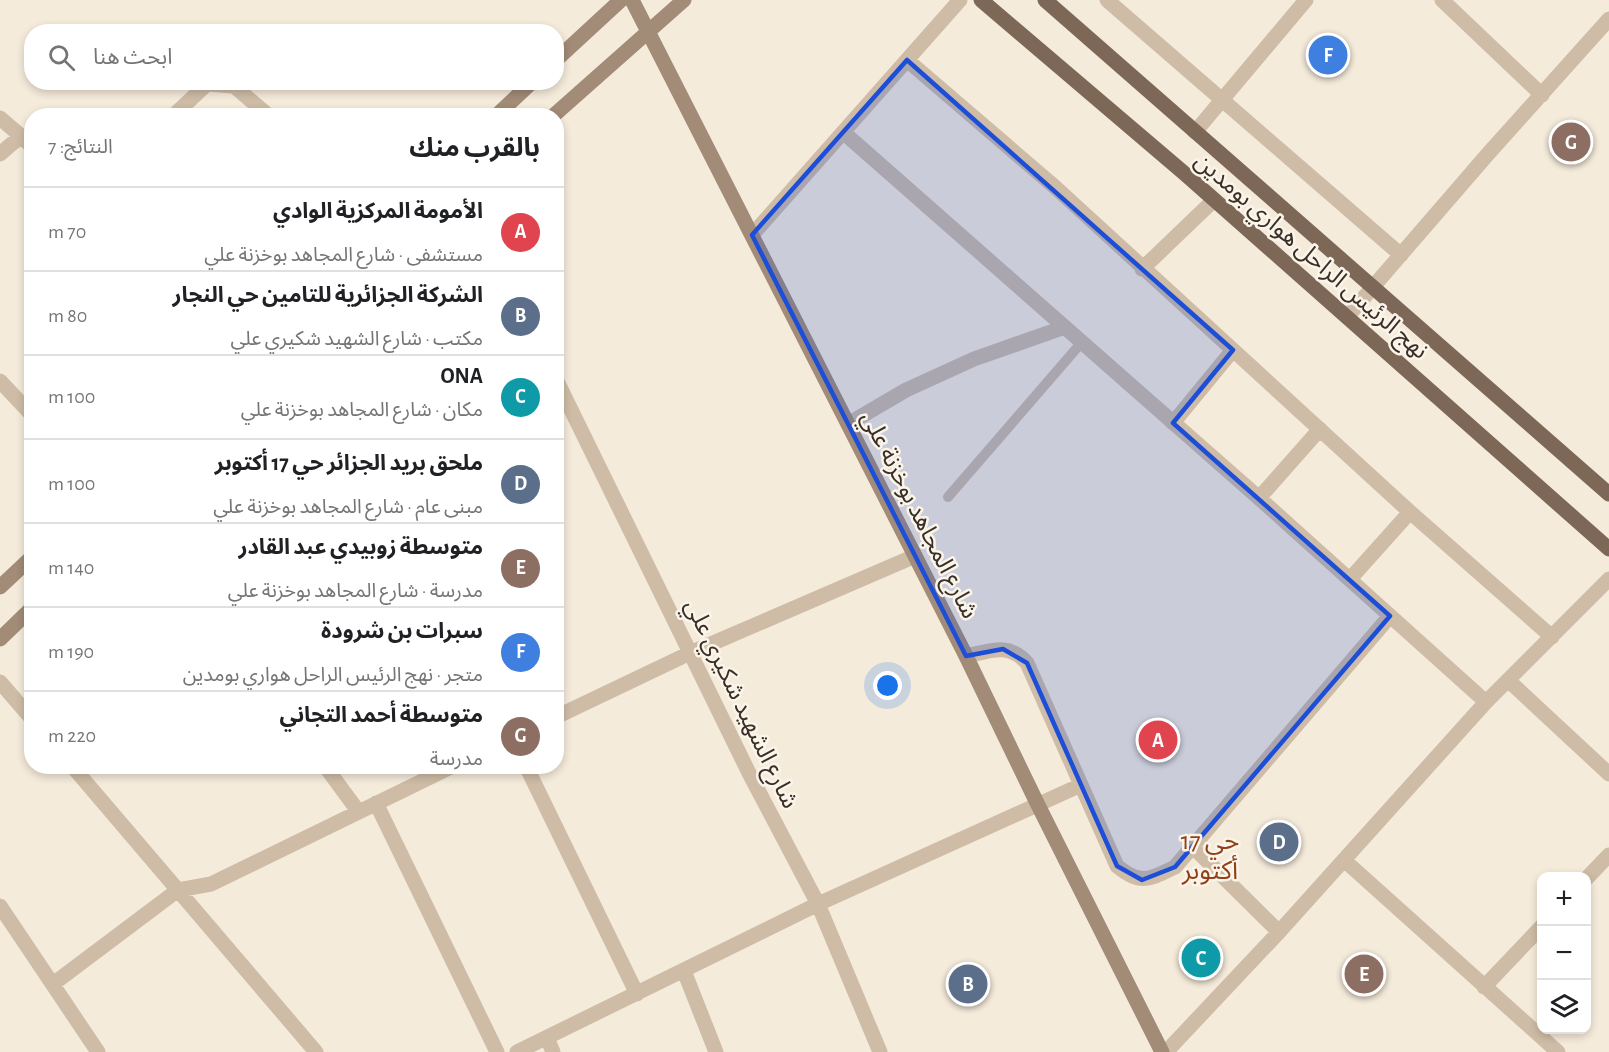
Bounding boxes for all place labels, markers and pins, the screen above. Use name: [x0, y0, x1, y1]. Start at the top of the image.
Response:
pin: F: [1308, 32, 1348, 78]
pin: G: [1552, 120, 1590, 164]
pin: A: [1138, 718, 1178, 762]
pin: D: [1260, 820, 1298, 864]
pin: C: [1182, 936, 1220, 980]
pin: E: [1344, 952, 1384, 996]
pin: B: [948, 962, 988, 1006]

